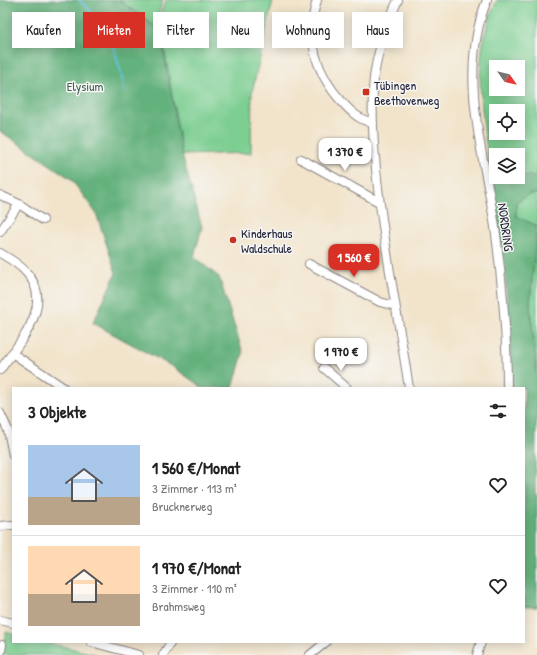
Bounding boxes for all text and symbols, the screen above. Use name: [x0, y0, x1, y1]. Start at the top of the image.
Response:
chip: Kaufen: [12, 12, 75, 48]
chip: Mieten: [83, 12, 145, 48]
chip: Filter: [153, 12, 209, 48]
chip: Neu: [217, 12, 264, 48]
chip: Wohnung: [272, 12, 344, 48]
chip: Haus: [352, 12, 403, 48]
north arrow: [489, 60, 525, 96]
map controls: [489, 60, 525, 184]
place label: Tübingen Beethovenweg: [374, 76, 440, 109]
park label: Elysium: [67, 77, 103, 95]
marker: Tübingen Beethovenweg: [361, 87, 371, 97]
button: locate: [489, 104, 525, 140]
pin: 1 370 €: [308, 138, 382, 172]
text: 1 370 €: [327, 142, 363, 160]
button: layers: [489, 148, 525, 184]
street label: NORDRING: [494, 202, 518, 253]
place label: Kinderhaus Waldschule: [241, 224, 293, 257]
marker: Kinderhaus Waldschule: [228, 235, 238, 245]
pin: 1 560 €: [317, 244, 391, 278]
text: 1 560 €: [337, 248, 371, 266]
pin: 1 970 €: [304, 338, 378, 372]
text: 1 970 €: [324, 342, 358, 360]
text: 3 Objekte: [28, 400, 86, 423]
icon: filters: [487, 400, 509, 422]
text: 1 560 €/Monat: [152, 456, 240, 479]
icon: home: [60, 461, 108, 509]
icon: heart: [487, 474, 509, 496]
text: 3 Zimmer · 113 m²: [152, 479, 237, 497]
text: Brucknerweg: [152, 497, 212, 515]
text: 1 970 €/Monat: [152, 556, 241, 579]
icon: home: [60, 562, 108, 610]
icon: heart: [487, 575, 509, 597]
text: 3 Zimmer · 110 m²: [152, 579, 237, 597]
text: Brahmsweg: [152, 597, 205, 615]

